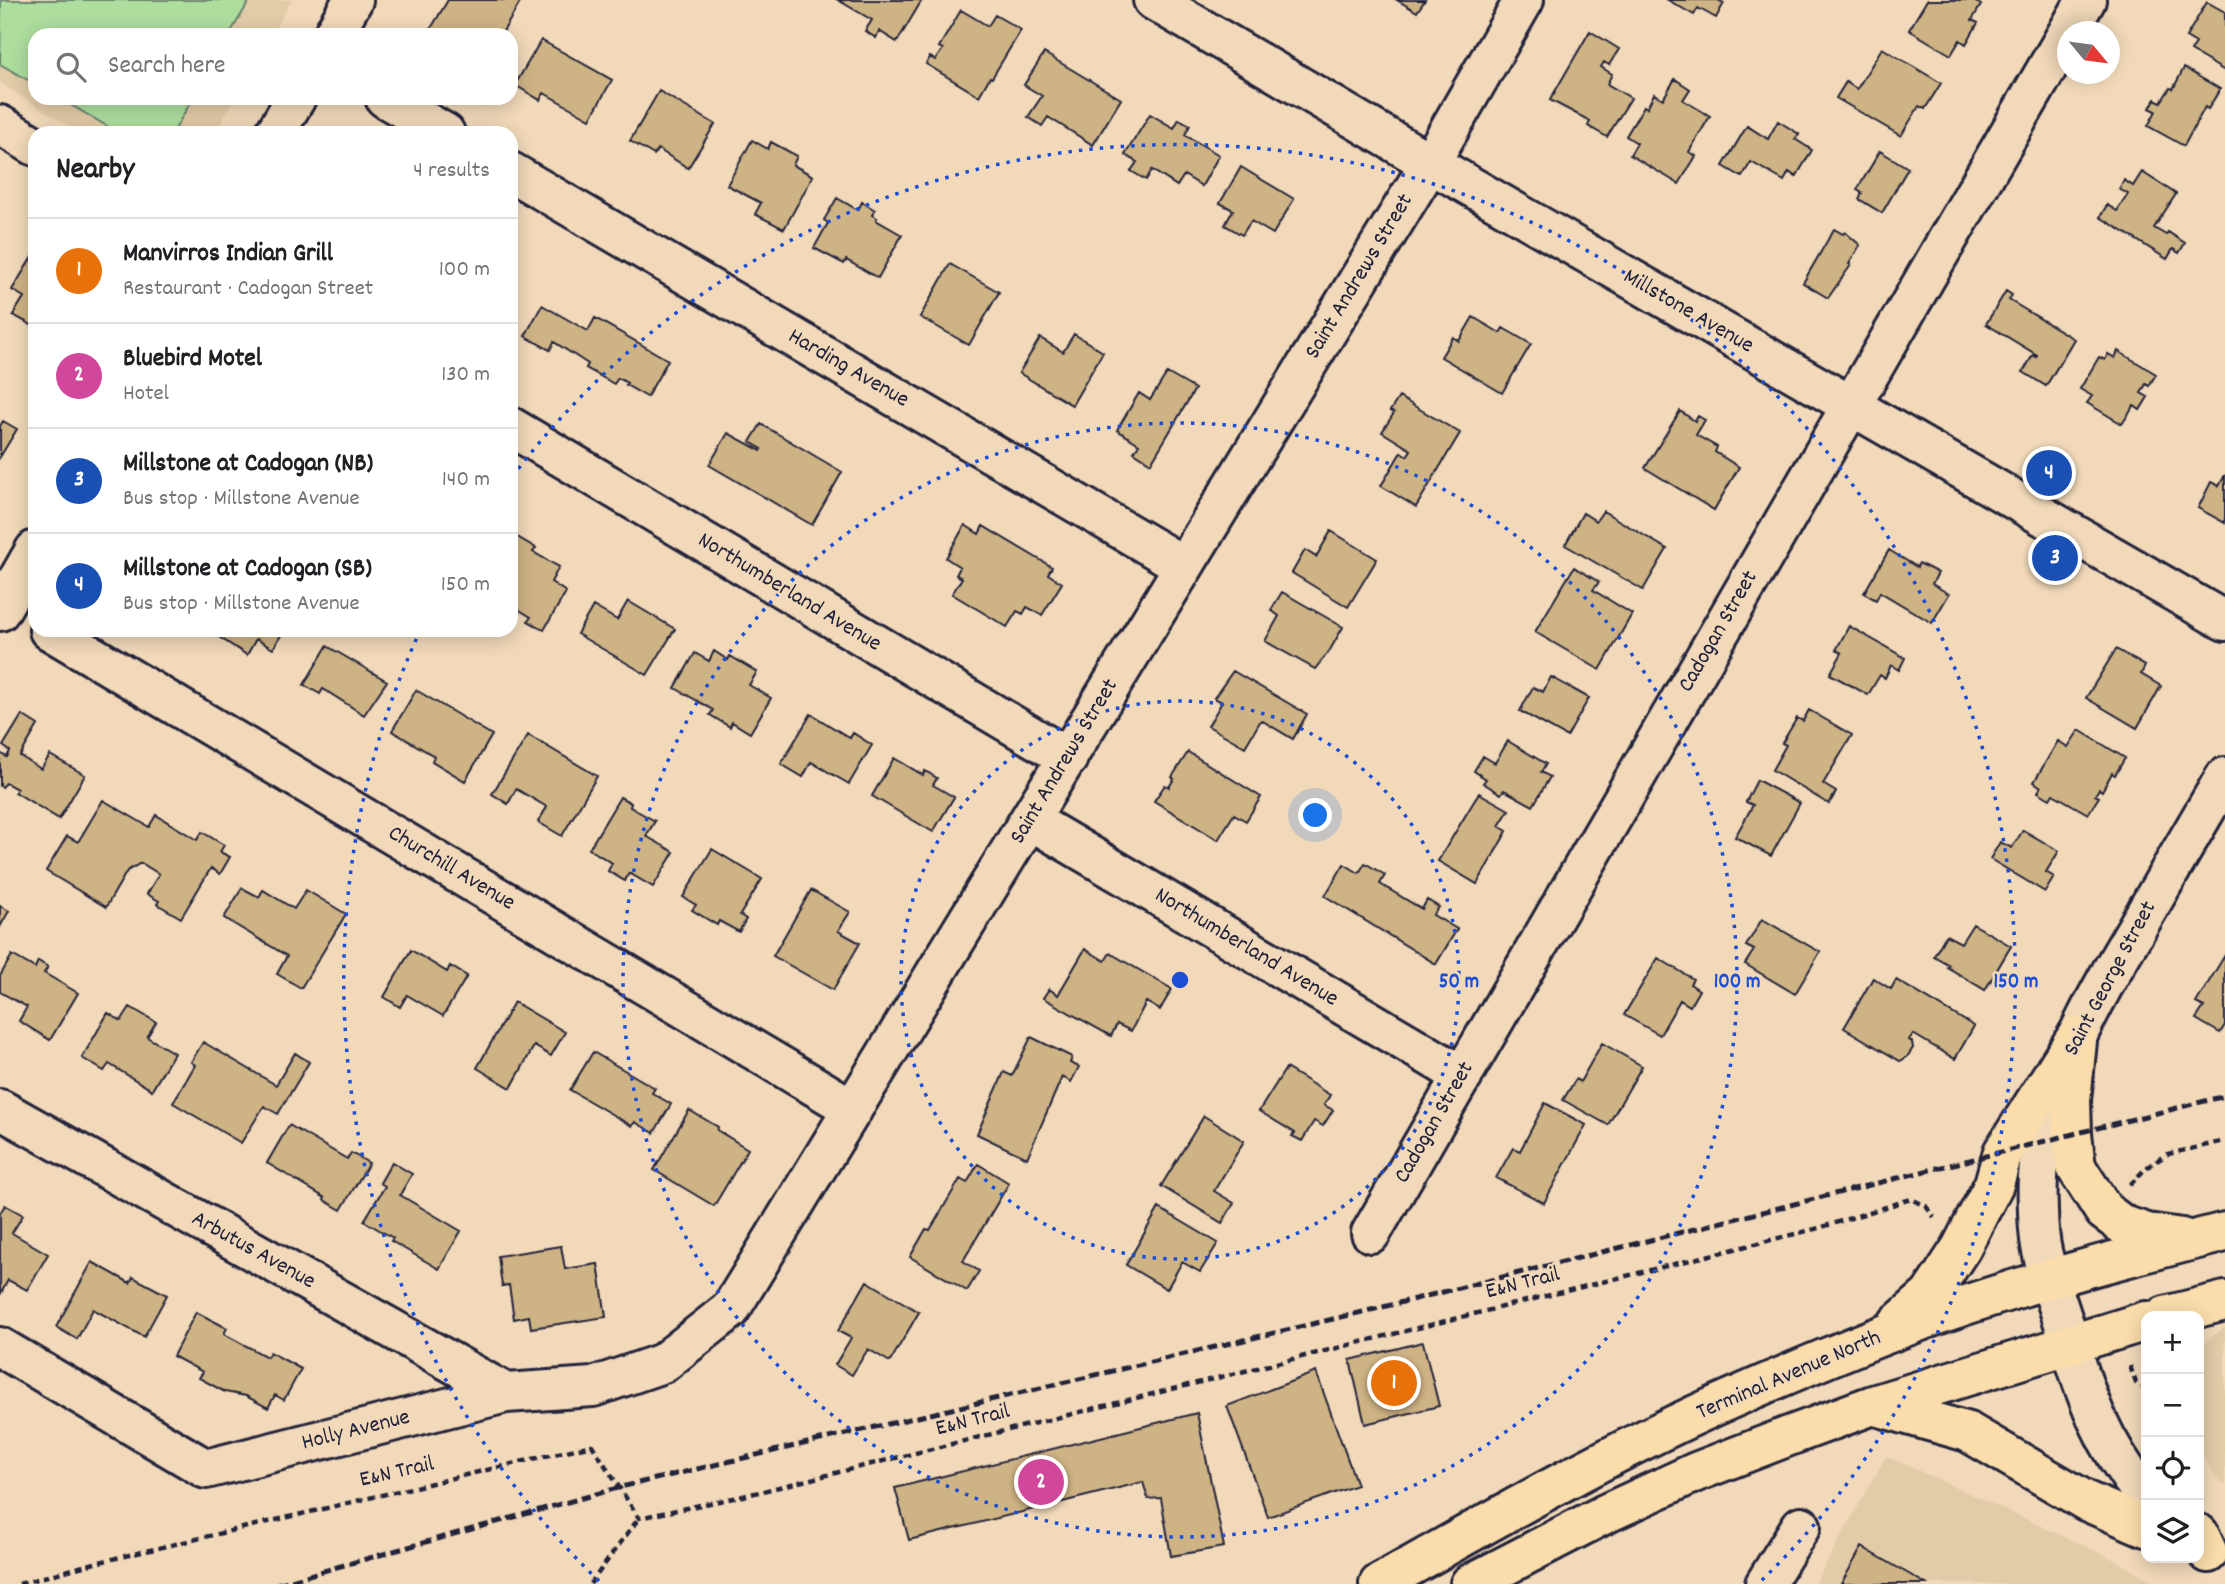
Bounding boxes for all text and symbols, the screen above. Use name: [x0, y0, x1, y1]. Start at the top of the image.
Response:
north arrow: [2057, 21, 2120, 84]
search box: [28, 28, 518, 105]
icon: search: [52, 48, 90, 86]
text: Search here: [108, 48, 226, 85]
text: Nearby: [56, 150, 134, 193]
text: 4 results: [413, 155, 490, 188]
street label: Saint Andrews Street: [1297, 188, 1423, 366]
text: Manvirros Indian Grill: [123, 236, 333, 273]
text: 1: [76, 254, 82, 287]
text: 100 m: [439, 254, 490, 287]
street label: Millstone Avenue: [1617, 261, 1759, 363]
text: Restaurant · Cadogan Street: [123, 273, 373, 306]
street label: Harding Avenue: [781, 321, 915, 417]
text: Bluebird Motel: [123, 341, 262, 378]
text: 2: [74, 359, 84, 392]
text: 130 m: [441, 359, 490, 392]
text: Hotel: [123, 378, 169, 411]
text: Millstone at Cadogan (NB): [123, 446, 373, 483]
pin: 4: [2026, 447, 2072, 499]
text: 3: [74, 464, 84, 497]
text: 140 m: [442, 464, 490, 497]
text: Bus stop · Millstone Avenue: [123, 483, 360, 516]
street label: Northumberland Avenue: [691, 525, 887, 661]
pin: 3: [2032, 532, 2078, 584]
text: Millstone at Cadogan (SB): [123, 551, 372, 588]
street label: Cadogan Street: [1671, 565, 1767, 699]
text: 4: [74, 569, 84, 602]
text: 150 m: [441, 569, 490, 602]
text: Bus stop · Millstone Avenue: [123, 588, 360, 621]
street label: Saint Andrews Street: [1002, 673, 1128, 851]
your location: [1298, 798, 1332, 832]
street label: Churchill Avenue: [381, 818, 521, 920]
street label: Northumberland Avenue: [1148, 880, 1344, 1016]
street label: Saint George Street: [2056, 896, 2166, 1062]
centre of rings: [1168, 968, 1192, 992]
text: 50 m: [1439, 968, 1479, 998]
text: 100 m: [1714, 968, 1760, 998]
text: 150 m: [1993, 968, 2039, 998]
street label: Cadogan Street: [1387, 1056, 1483, 1190]
street label: Arbutus Avenue: [185, 1203, 321, 1299]
street label: E&N Trail: [1482, 1259, 1564, 1309]
map controls: [2141, 1311, 2204, 1563]
button: +: [2141, 1311, 2204, 1374]
street label: Terminal Avenue North: [1692, 1322, 1886, 1430]
pin: 1: [1371, 1357, 1417, 1409]
button: −: [2141, 1374, 2204, 1437]
street label: E&N Trail: [932, 1396, 1014, 1446]
street label: Holly Avenue: [298, 1402, 414, 1460]
button: locate: [2141, 1437, 2204, 1500]
street label: E&N Trail: [357, 1448, 438, 1498]
pin: 2: [1018, 1456, 1064, 1508]
button: layers: [2141, 1500, 2204, 1563]

